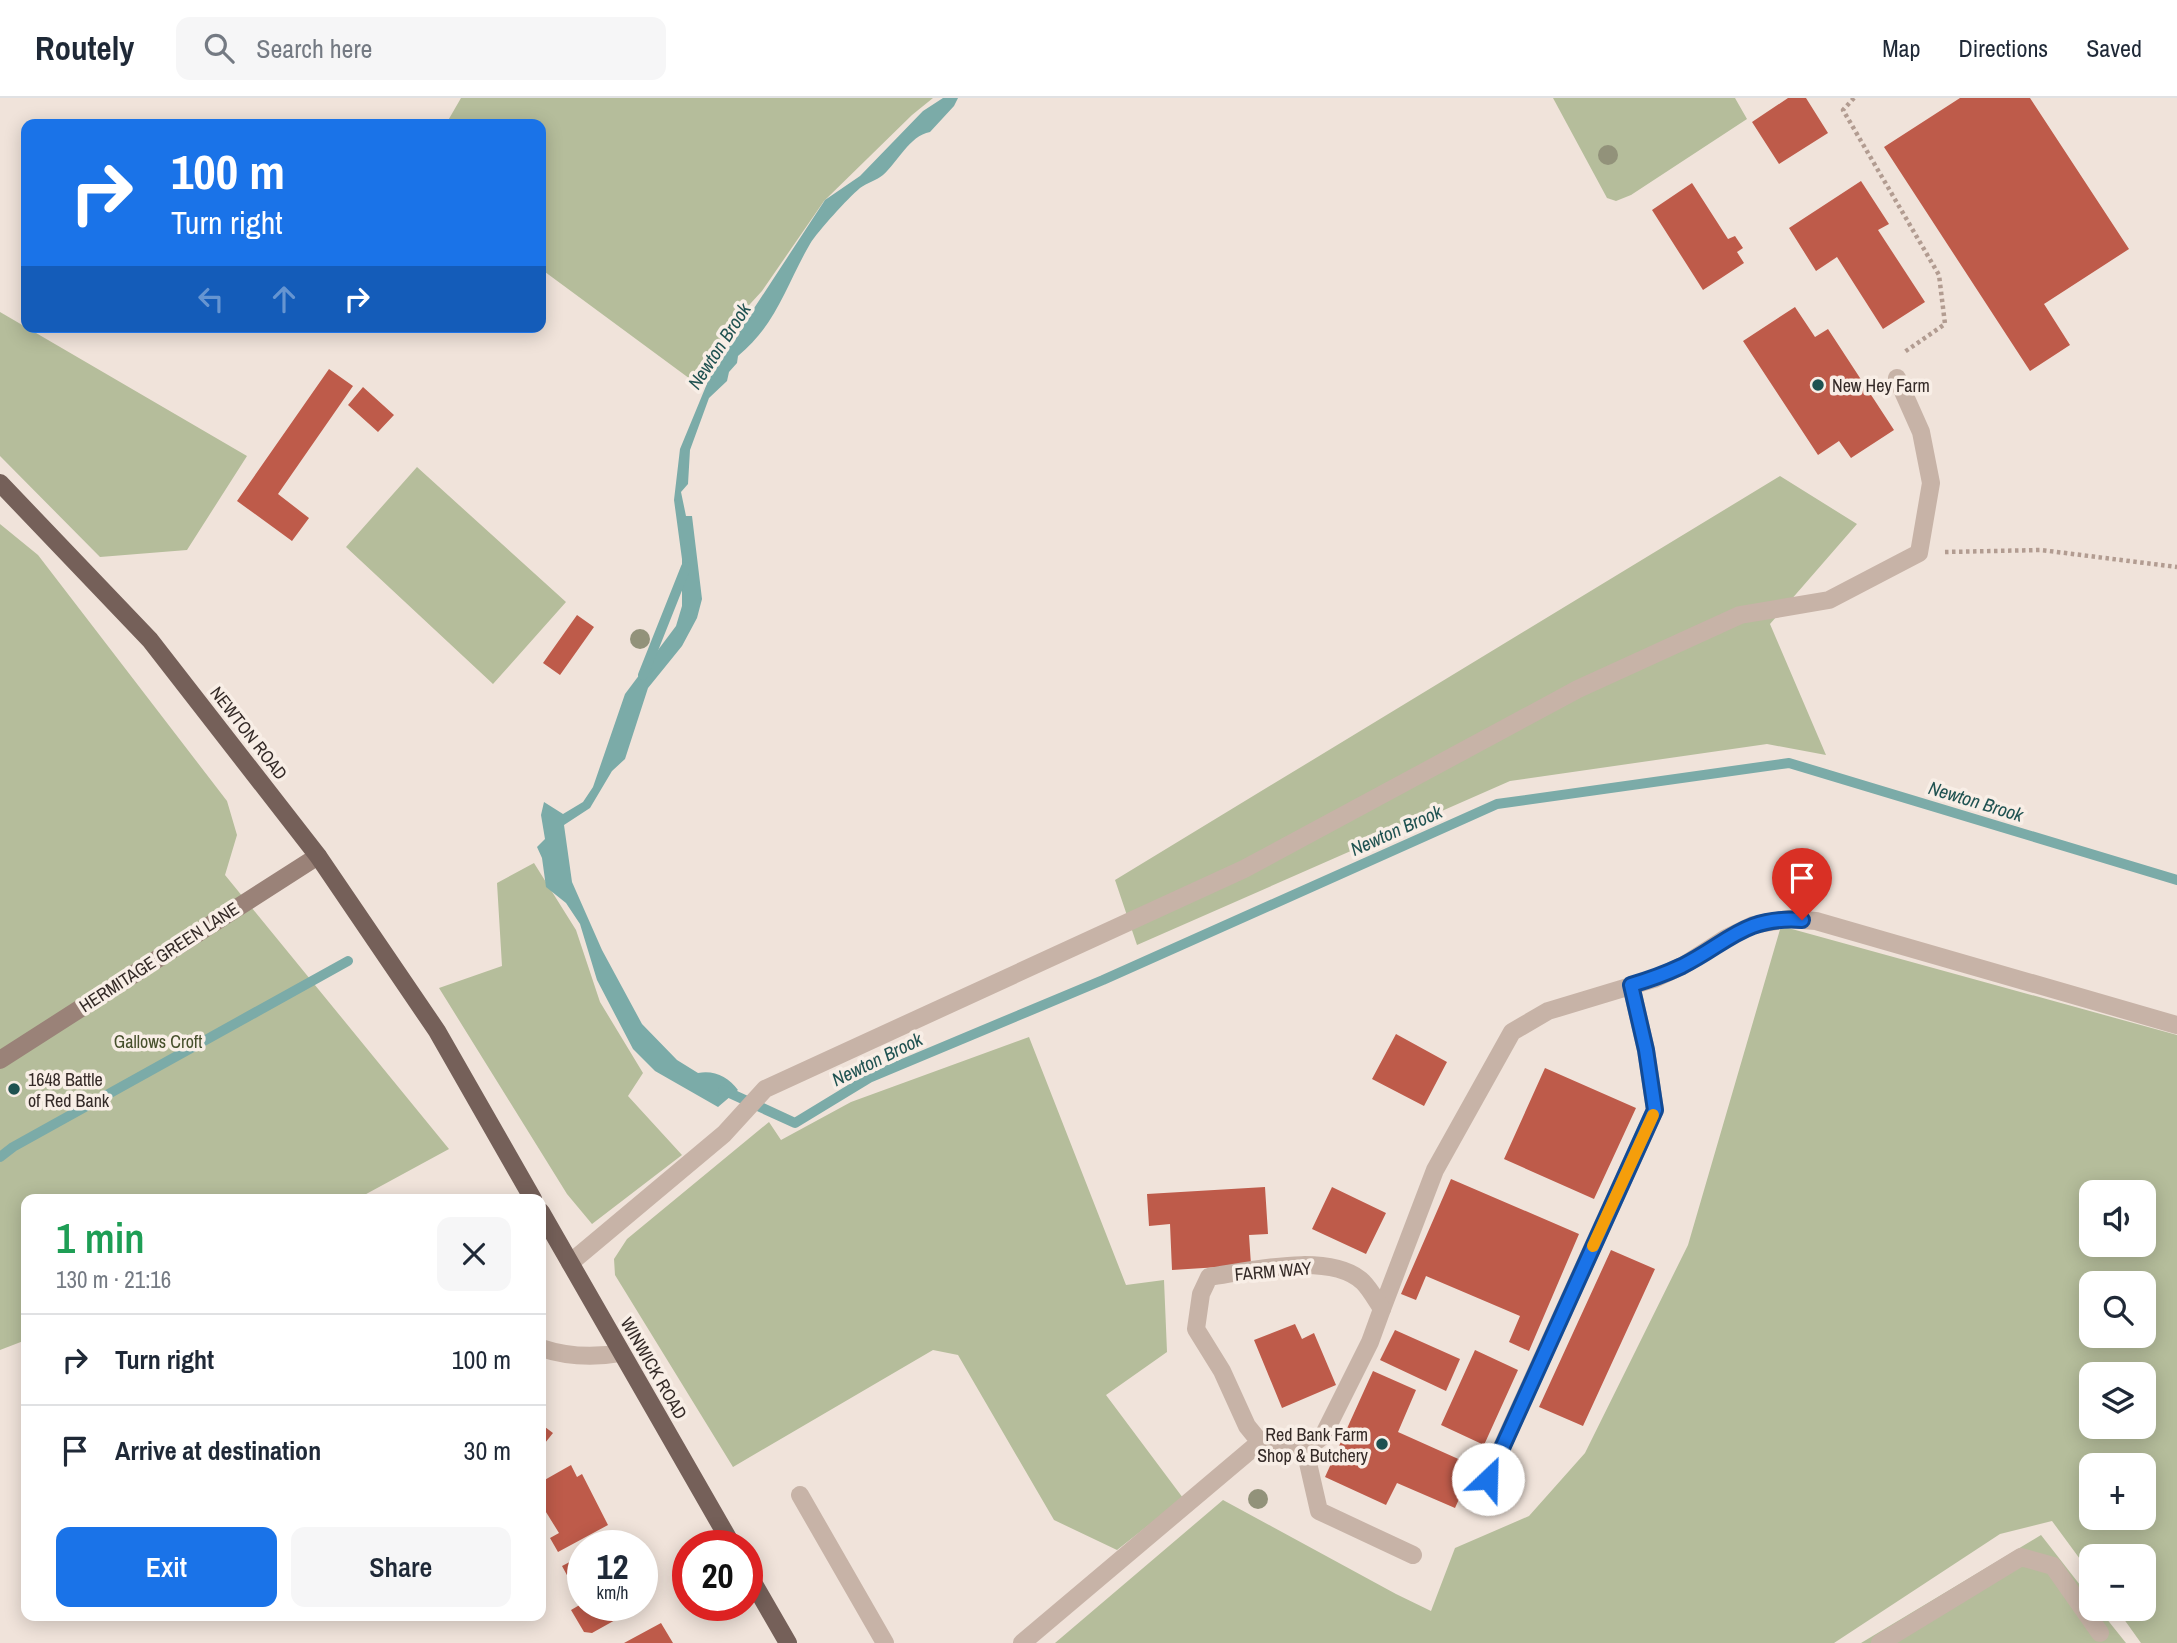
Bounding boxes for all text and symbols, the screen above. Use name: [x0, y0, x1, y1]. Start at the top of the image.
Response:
search box: [176, 17, 666, 80]
text: Routely: [35, 26, 134, 70]
icon: search: [200, 29, 238, 67]
text: Search here: [256, 31, 372, 66]
text: Map: [1882, 32, 1920, 64]
text: Directions: [1958, 32, 2048, 64]
text: Saved: [2086, 32, 2142, 64]
text: 100 m: [171, 138, 285, 204]
icon: right: [56, 147, 147, 238]
text: Turn right: [171, 201, 283, 244]
icon: left: [192, 280, 230, 318]
icon: ahead: [265, 280, 303, 318]
icon: right: [338, 280, 376, 318]
water label: Newton Brook: [681, 297, 757, 394]
place label: New Hey Farm: [1832, 373, 1930, 398]
marker: New Hey Farm: [1810, 377, 1826, 393]
street label: NEWTON ROAD: [205, 681, 293, 785]
water label: Newton Brook: [1925, 774, 2028, 828]
water label: Newton Brook: [1346, 798, 1447, 862]
pin: [1772, 848, 1832, 920]
icon: arrive: [1783, 859, 1821, 897]
street label: HERMITAGE GREEN LANE: [74, 896, 244, 1018]
water label: Newton Brook: [827, 1025, 928, 1092]
park label: Gallows Croft: [114, 1029, 202, 1054]
place label: 1648 Battle of Red Bank: [28, 1067, 110, 1113]
marker: 1648 Battle of Red Bank: [6, 1081, 22, 1097]
map controls: [2079, 1180, 2156, 1621]
button: sound: [2079, 1180, 2156, 1257]
text: 1 min: [56, 1210, 145, 1266]
button: close: [437, 1217, 511, 1291]
street label: FARM WAY: [1233, 1255, 1313, 1287]
text: 130 m · 21:16: [56, 1264, 171, 1295]
button: search: [2079, 1271, 2156, 1348]
street label: WINWICK ROAD: [615, 1312, 693, 1424]
icon: right: [56, 1341, 94, 1379]
text: Turn right: [115, 1342, 214, 1377]
text: 100 m: [452, 1342, 511, 1377]
button: layers: [2079, 1362, 2156, 1439]
place label: Red Bank Farm Shop & Butchery: [1257, 1422, 1369, 1468]
icon: arrive: [56, 1432, 94, 1470]
text: Arrive at destination: [115, 1433, 321, 1468]
text: 30 m: [464, 1433, 511, 1468]
marker: Red Bank Farm Shop & Butchery: [1374, 1436, 1390, 1452]
position arrow: [1451, 1442, 1525, 1516]
button: +: [2079, 1453, 2156, 1530]
button: Exit: [56, 1527, 277, 1607]
button: Share: [291, 1527, 511, 1607]
speed limit sign: 20: [672, 1530, 763, 1621]
text: 12: [597, 1543, 628, 1590]
button: −: [2079, 1544, 2156, 1621]
text: km/h: [597, 1580, 629, 1605]

